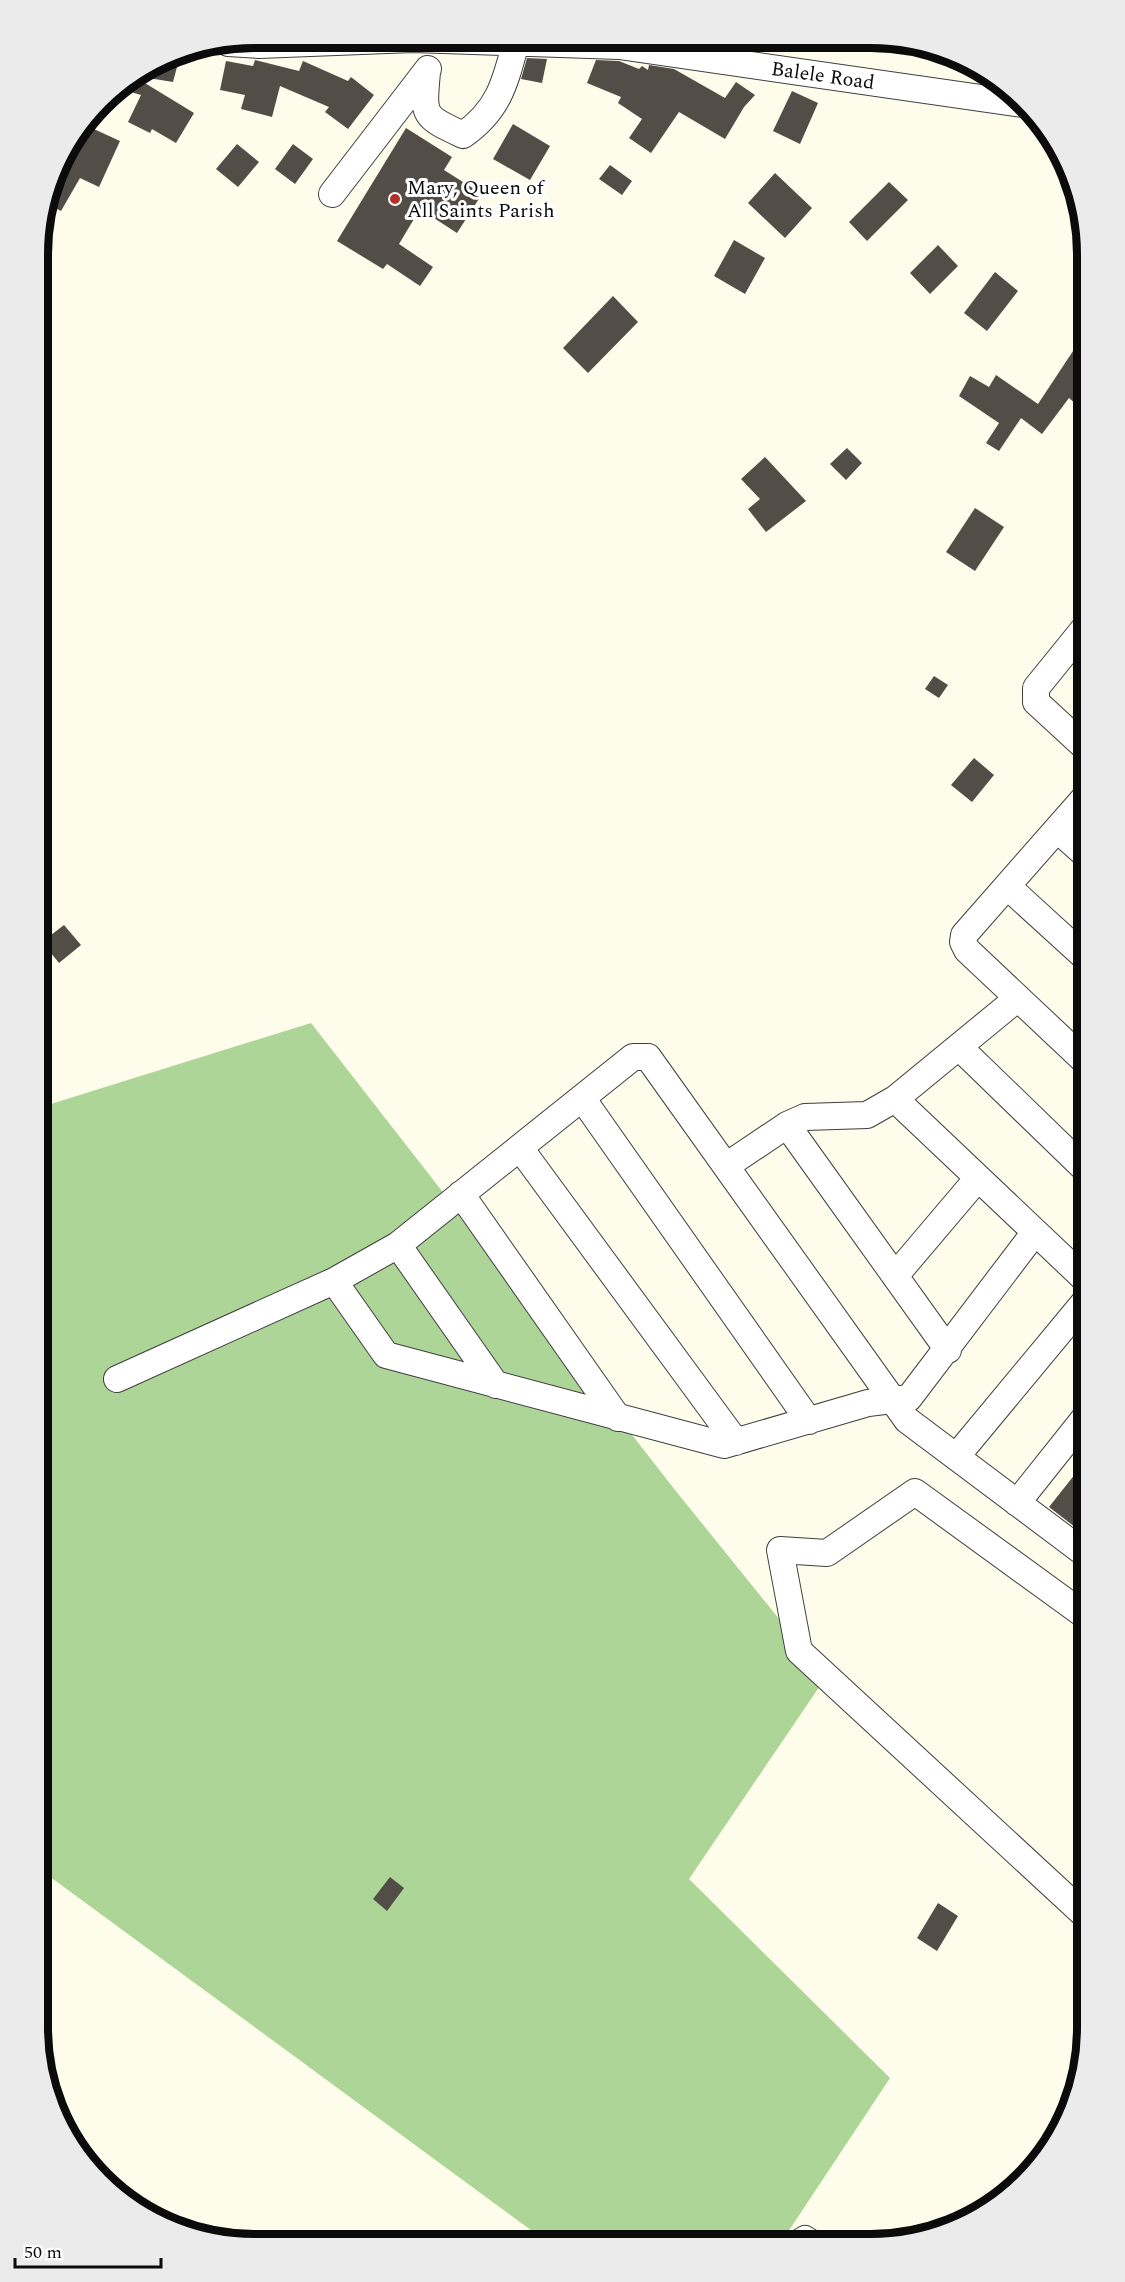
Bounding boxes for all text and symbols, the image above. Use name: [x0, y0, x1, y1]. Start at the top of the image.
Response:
street label: Balele Road: [769, 54, 876, 98]
place label: Mary, Queen of All Saints Parish: [407, 173, 555, 226]
marker: Mary, Queen of All Saints Parish: [388, 192, 402, 206]
scale bar: [15, 2231, 160, 2269]
text: 50 m: [24, 2239, 62, 2266]

